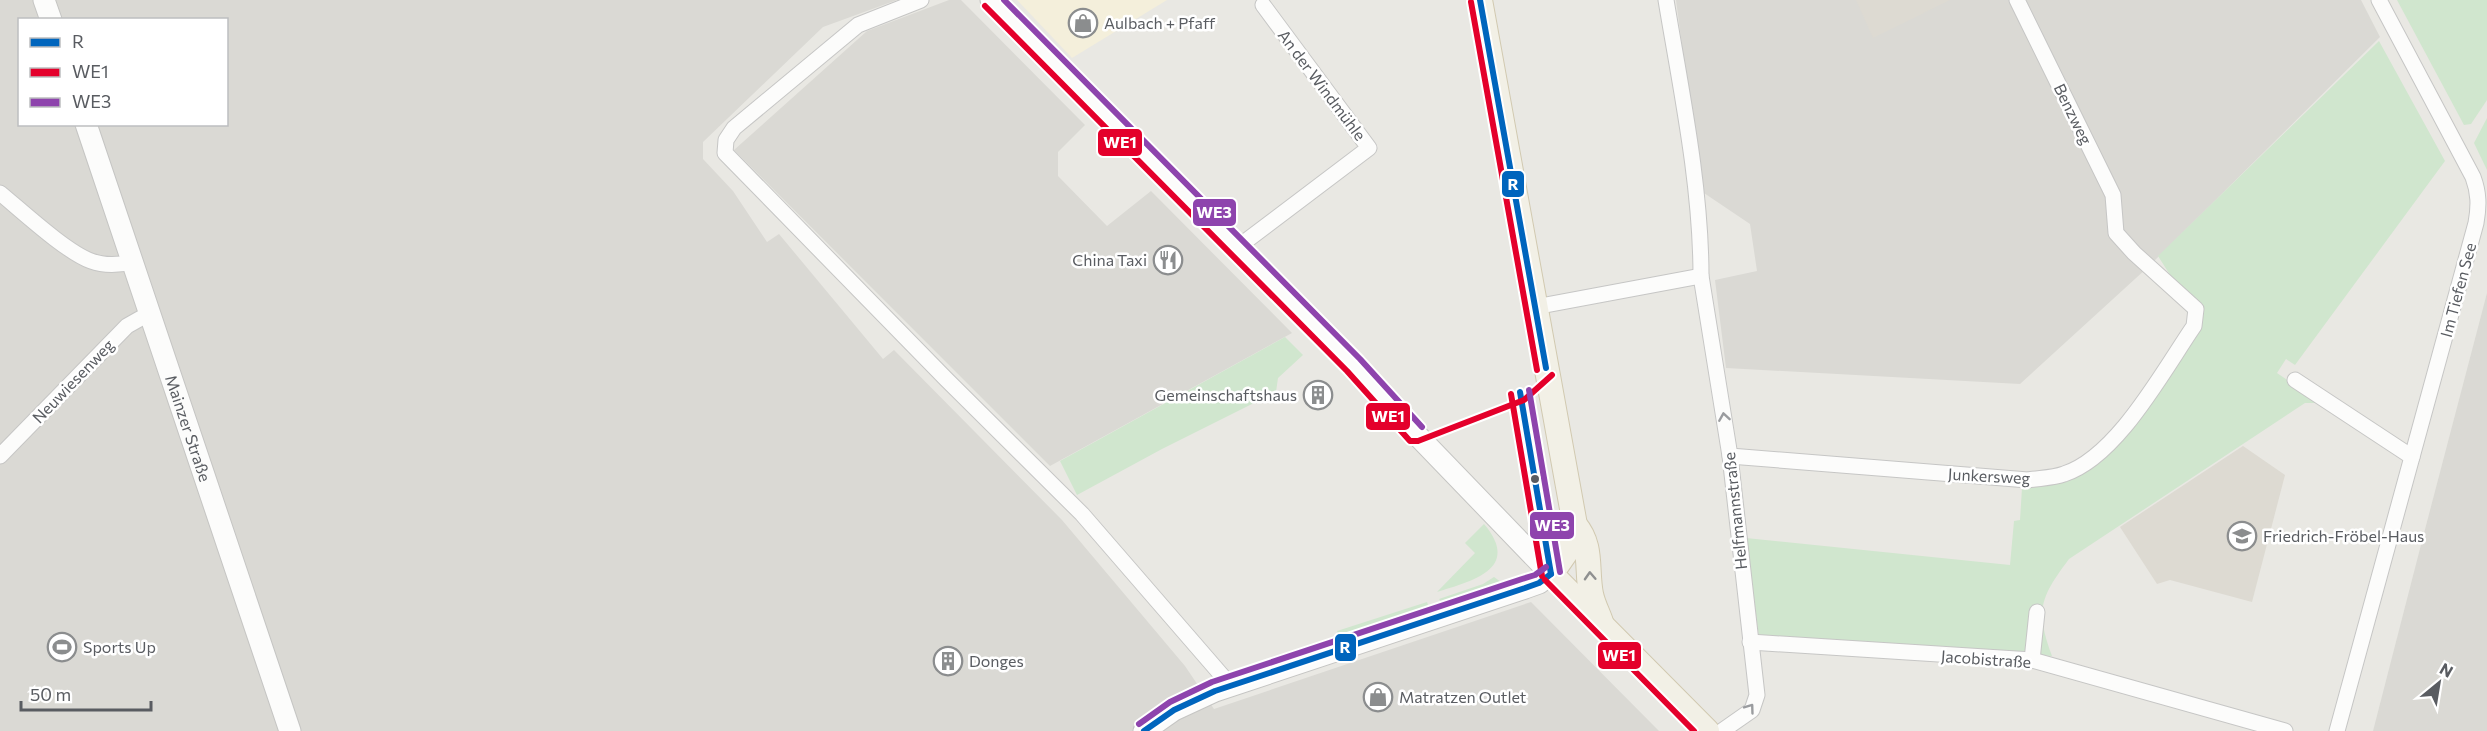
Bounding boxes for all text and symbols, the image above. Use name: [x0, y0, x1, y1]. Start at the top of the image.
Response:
shop icon: Aulbach + Pfaff: [1067, 7, 1099, 39]
place label: Aulbach + Pfaff: [1104, 13, 1216, 32]
legend: [18, 18, 228, 126]
street label: An der Windmühle: [1275, 26, 1370, 144]
text: R: [72, 30, 84, 52]
text: WE1: [72, 60, 109, 82]
street label: Benzweg: [2051, 80, 2096, 148]
text: WE3: [72, 90, 111, 112]
line badge: WE1: [1097, 128, 1143, 157]
text: WE1: [1103, 132, 1137, 151]
line badge: R: [1501, 170, 1525, 198]
text: R: [1507, 174, 1519, 193]
line badge: WE3: [1192, 198, 1237, 227]
text: WE3: [1196, 202, 1232, 221]
street label: Im Tiefen See: [2436, 241, 2479, 339]
restaurant icon: China Taxi: [1152, 244, 1184, 276]
place label: China Taxi: [1072, 250, 1147, 269]
street label: Neuwiesenweg: [28, 335, 118, 427]
street label: Mainzer Straße: [162, 372, 215, 484]
building icon: Gemeinschaftshaus: [1302, 379, 1334, 411]
place label: Gemeinschaftshaus: [1155, 385, 1297, 404]
line badge: WE1: [1365, 402, 1411, 431]
text: WE1: [1371, 406, 1405, 425]
one-way arrow: [1718, 412, 1730, 422]
street label: Helfmannstraße: [1719, 451, 1750, 571]
street label: Junkersweg: [1947, 464, 2031, 487]
unlabelled marker: [1529, 473, 1541, 485]
line badge: WE3: [1529, 511, 1575, 540]
text: WE3: [1534, 515, 1570, 534]
school or university icon: Friedrich-Fröbel-Haus: [2226, 520, 2258, 552]
place label: Friedrich-Fröbel-Haus: [2263, 526, 2424, 545]
one-way arrow: [1584, 571, 1597, 580]
sports icon: Sports Up: [46, 631, 78, 663]
line badge: R: [1334, 633, 1357, 662]
place label: Sports Up: [83, 637, 156, 656]
text: R: [1339, 637, 1351, 656]
line badge: WE1: [1597, 641, 1642, 670]
building icon: Donges: [932, 645, 964, 677]
text: WE1: [1602, 645, 1636, 664]
street label: Jacobistraße: [1940, 646, 2032, 671]
place label: Donges: [969, 651, 1024, 670]
north arrow: [2409, 653, 2469, 713]
text: N: [2437, 658, 2457, 681]
scale bar: [21, 674, 152, 712]
shop icon: Matratzen Outlet: [1362, 681, 1394, 713]
text: 50 m: [30, 683, 71, 705]
place label: Matratzen Outlet: [1399, 687, 1527, 706]
one-way arrow: [1743, 704, 1754, 715]

